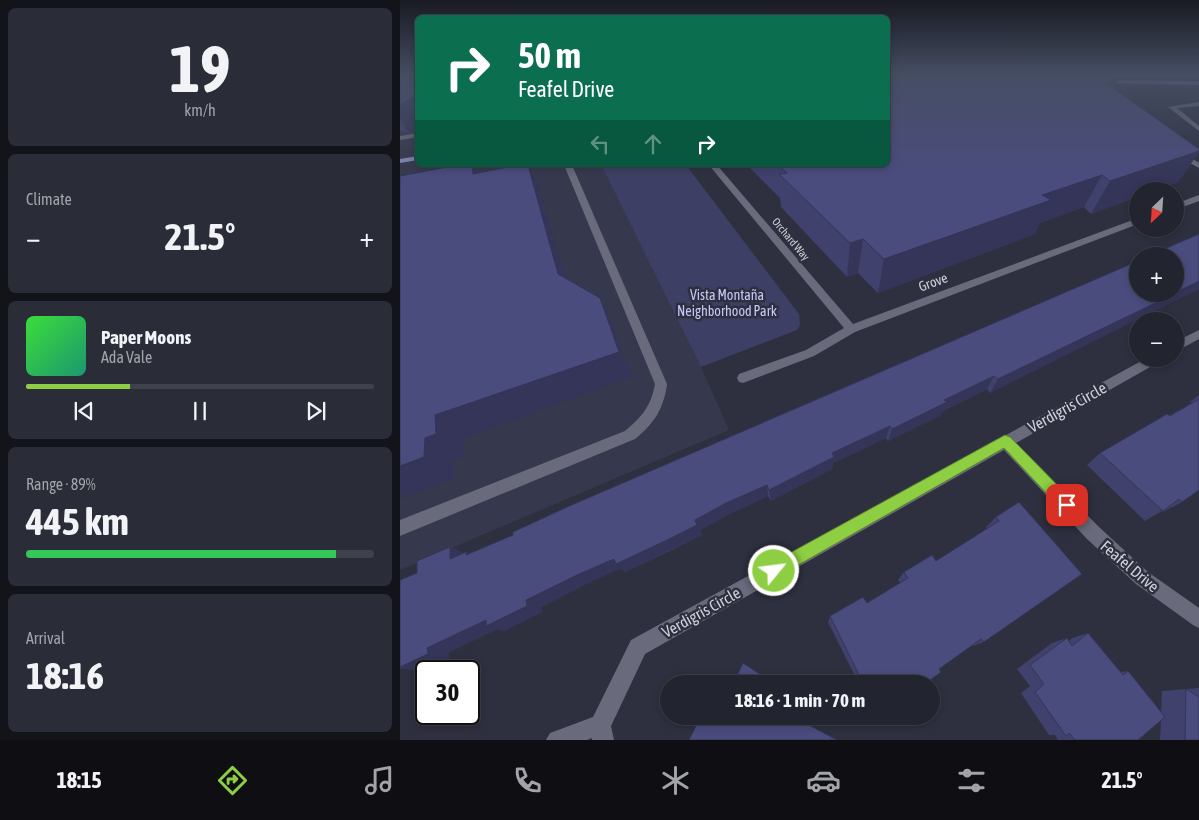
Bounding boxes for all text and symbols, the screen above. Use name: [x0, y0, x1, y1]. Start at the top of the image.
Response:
text: 19: [169, 31, 231, 106]
icon: right: [435, 35, 500, 100]
text: 50 m: [518, 35, 581, 75]
text: Feafel Drive: [518, 76, 614, 102]
text: km/h: [184, 101, 216, 119]
icon: left: [586, 130, 614, 158]
icon: ahead: [639, 130, 667, 158]
icon: right: [692, 130, 720, 158]
north arrow: [1129, 182, 1184, 238]
map controls: [1129, 182, 1184, 367]
text: Climate: [26, 190, 72, 208]
text: 21.5°: [165, 215, 235, 258]
street label: Orchard Way: [770, 215, 812, 263]
text: −: [26, 221, 41, 253]
text: +: [359, 221, 374, 253]
button: +: [1129, 247, 1184, 302]
street label: Grove: [916, 269, 950, 295]
park label: Vista Montaña Neighborhood Park: [677, 287, 777, 319]
button: −: [1129, 312, 1184, 367]
text: Paper Moons: [101, 326, 191, 348]
text: Ada Vale: [101, 348, 152, 366]
street label: Verdigris Circle: [1025, 378, 1110, 437]
icon: previous: [70, 397, 98, 425]
icon: pause: [186, 397, 214, 425]
icon: next: [302, 397, 330, 425]
text: Range · 89%: [26, 475, 96, 493]
pin: [1046, 484, 1088, 526]
icon: arrive: [1053, 491, 1081, 519]
text: 445 km: [26, 500, 129, 543]
street label: Feafel Drive: [1097, 537, 1163, 595]
position arrow: [747, 544, 799, 596]
street label: Verdigris Circle: [659, 583, 744, 642]
text: Arrival: [26, 629, 65, 647]
text: 18:16: [26, 654, 104, 697]
speed limit sign: 30: [415, 660, 480, 725]
text: 18:16 · 1 min · 70 m: [735, 689, 865, 711]
icon: directions: [215, 763, 250, 798]
icon: music: [362, 763, 397, 798]
icon: phone: [510, 763, 545, 798]
icon: climate: [658, 763, 693, 798]
icon: car: [806, 763, 841, 798]
icon: filters: [954, 763, 989, 798]
text: 18:15: [56, 767, 102, 793]
text: 21.5°: [1101, 767, 1143, 793]

